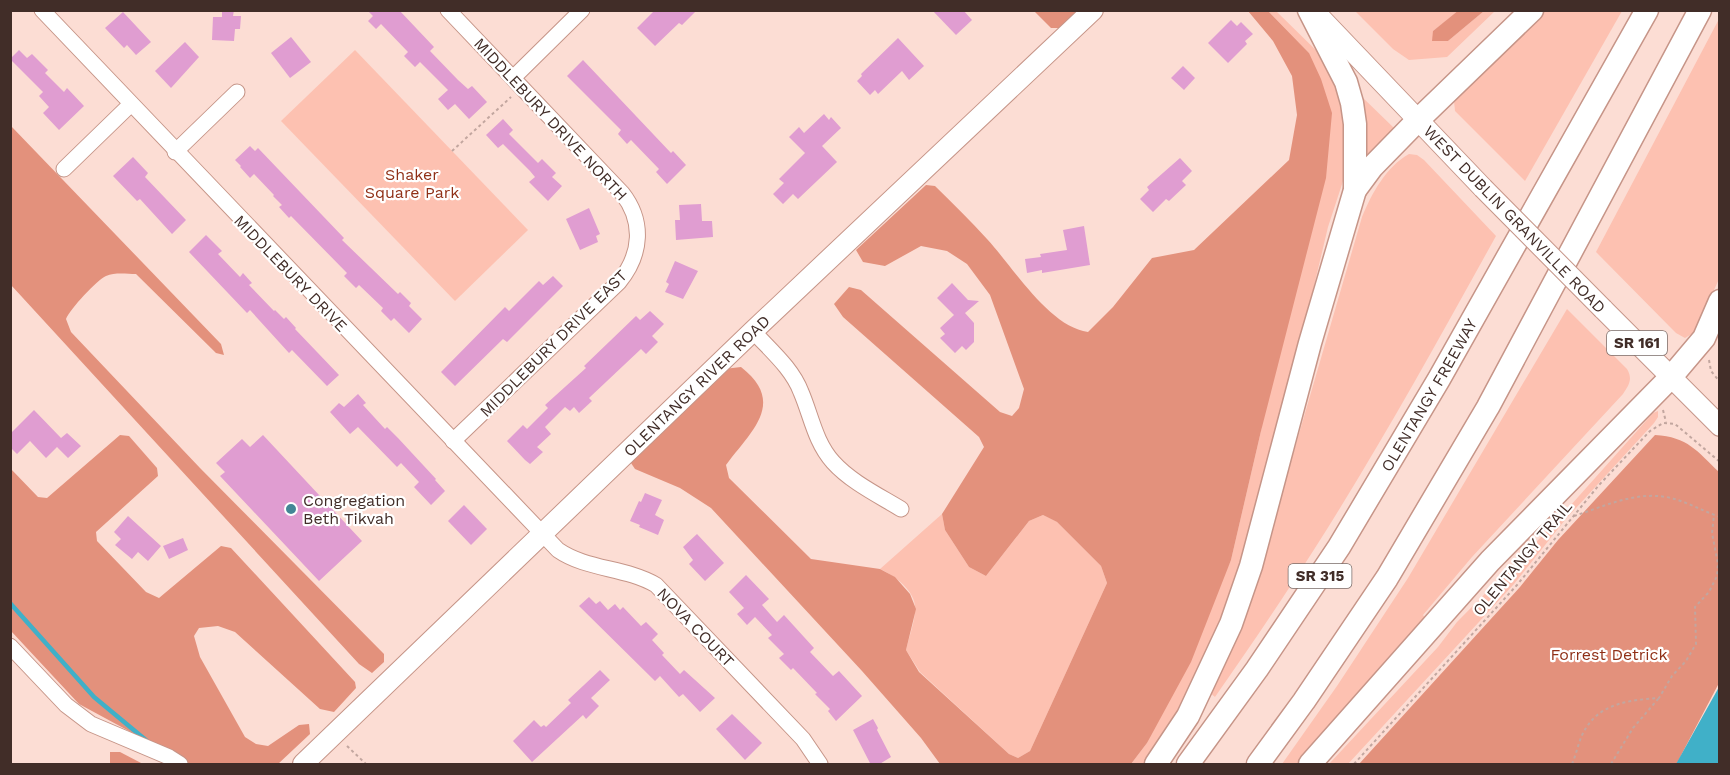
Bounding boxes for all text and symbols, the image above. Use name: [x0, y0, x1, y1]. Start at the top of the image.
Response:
street label: MIDDLEBURY DRIVE NORTH: [470, 34, 631, 205]
street label: WEST DUBLIN GRANVILLE ROAD: [1420, 122, 1610, 317]
park label: Shaker Square Park: [365, 165, 459, 202]
street label: MIDDLEBURY DRIVE: [230, 211, 351, 336]
street label: MIDDLEBURY DRIVE EAST: [476, 266, 631, 421]
street label: OLENTANGY RIVER ROAD: [620, 311, 774, 461]
street label: OLENTANGY FREEWAY: [1377, 315, 1481, 475]
road number: SR 161: [1607, 331, 1667, 355]
place label: Congregation Beth Tikvah: [303, 491, 405, 528]
street label: OLENTANGY TRAIL: [1469, 497, 1576, 620]
marker: Congregation Beth Tikvah: [284, 502, 298, 516]
road number: SR 315: [1288, 564, 1352, 588]
street label: NOVA COURT: [653, 584, 738, 671]
park label: Forrest Detrick: [1550, 645, 1668, 664]

